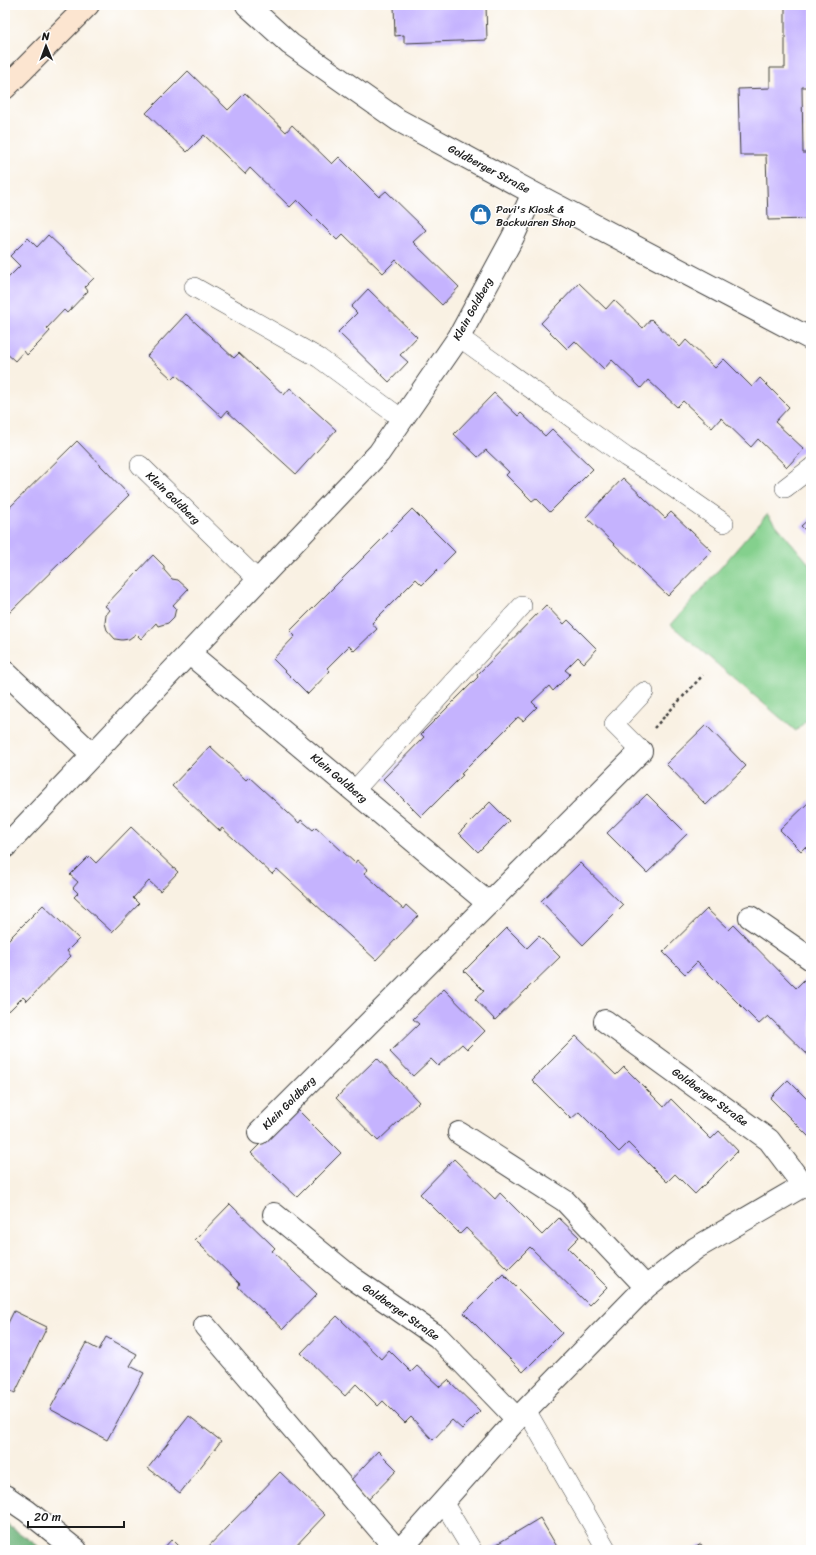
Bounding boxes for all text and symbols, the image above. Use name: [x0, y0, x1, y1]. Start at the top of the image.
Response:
north arrow: [26, 26, 66, 66]
text: N: [41, 27, 50, 46]
street label: Goldberger Straße: [445, 139, 534, 199]
place label: Pavi's Kiosk & Backwaren Shop: [496, 200, 576, 232]
shop icon: Pavi's Kiosk & Backwaren Shop: [468, 202, 494, 228]
street label: Klein Goldberg: [448, 273, 499, 344]
street label: Klein Goldberg: [141, 467, 205, 529]
street label: Klein Goldberg: [306, 748, 372, 808]
street label: Goldberger Straße: [668, 1063, 753, 1132]
street label: Klein Goldberg: [257, 1071, 321, 1135]
street label: Goldberger Straße: [358, 1278, 444, 1346]
scale bar: [28, 1503, 124, 1529]
text: 20 m: [34, 1506, 61, 1528]

